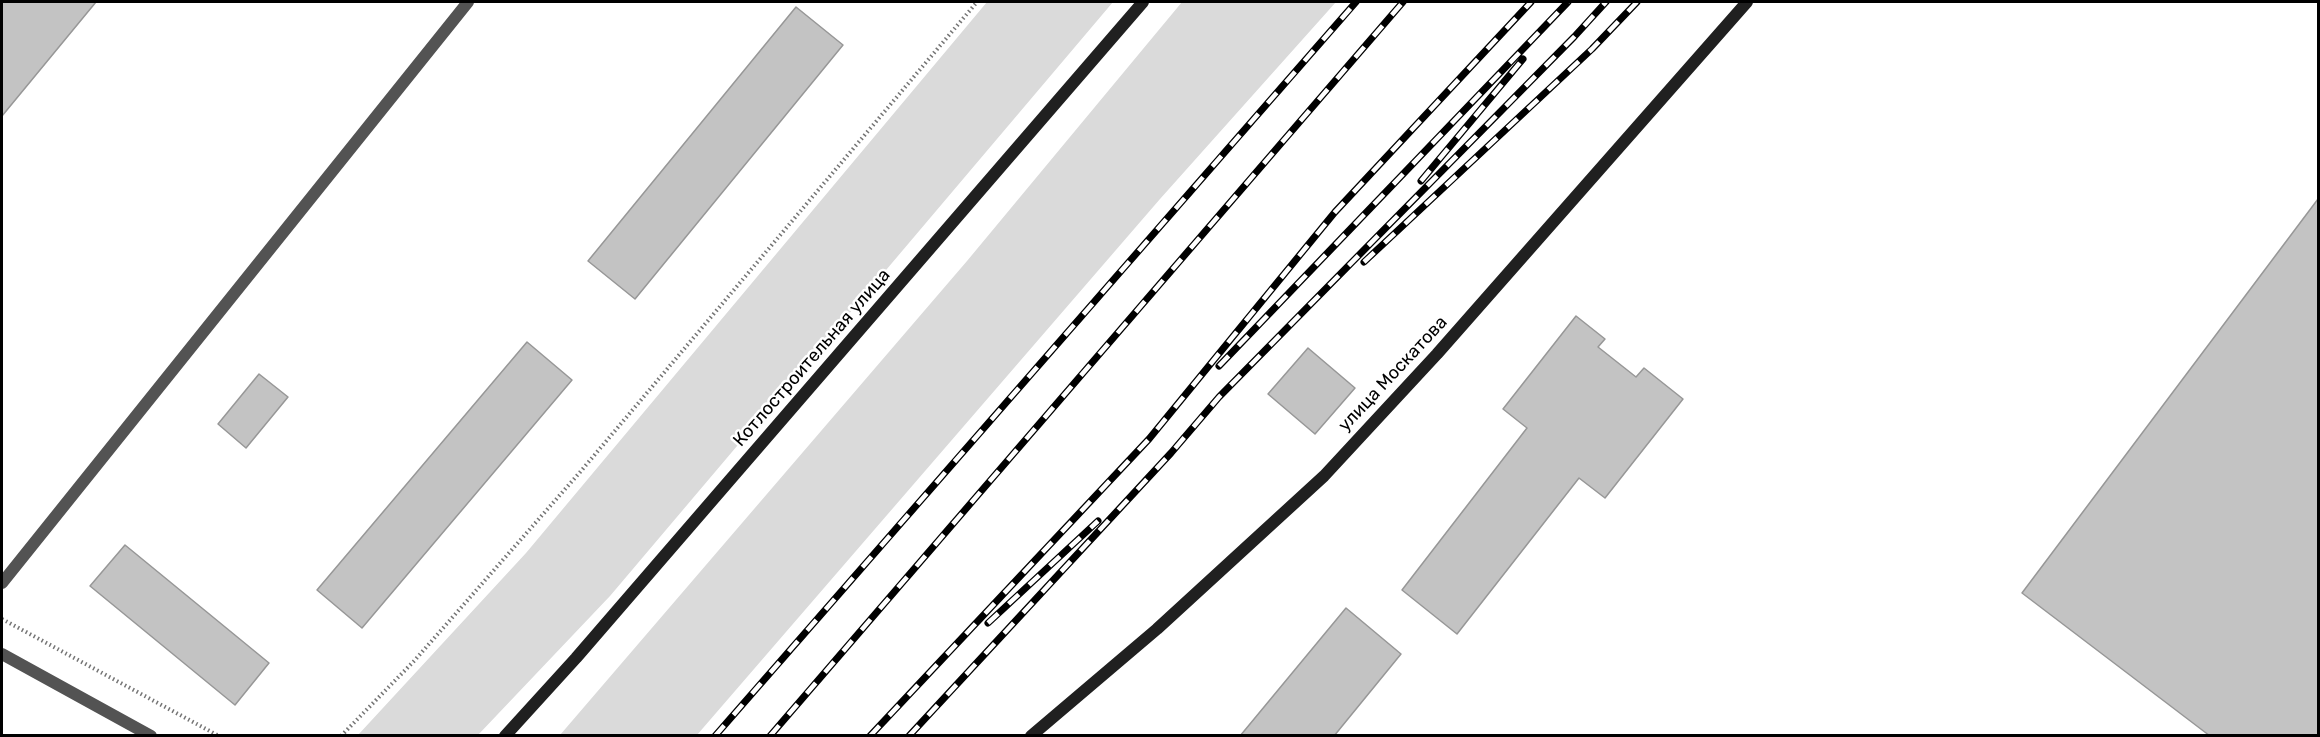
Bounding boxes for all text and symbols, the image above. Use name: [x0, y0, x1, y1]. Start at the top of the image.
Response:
street label: Котлостроительная улица: [729, 265, 895, 451]
street label: улица Москатова: [1334, 312, 1452, 436]

